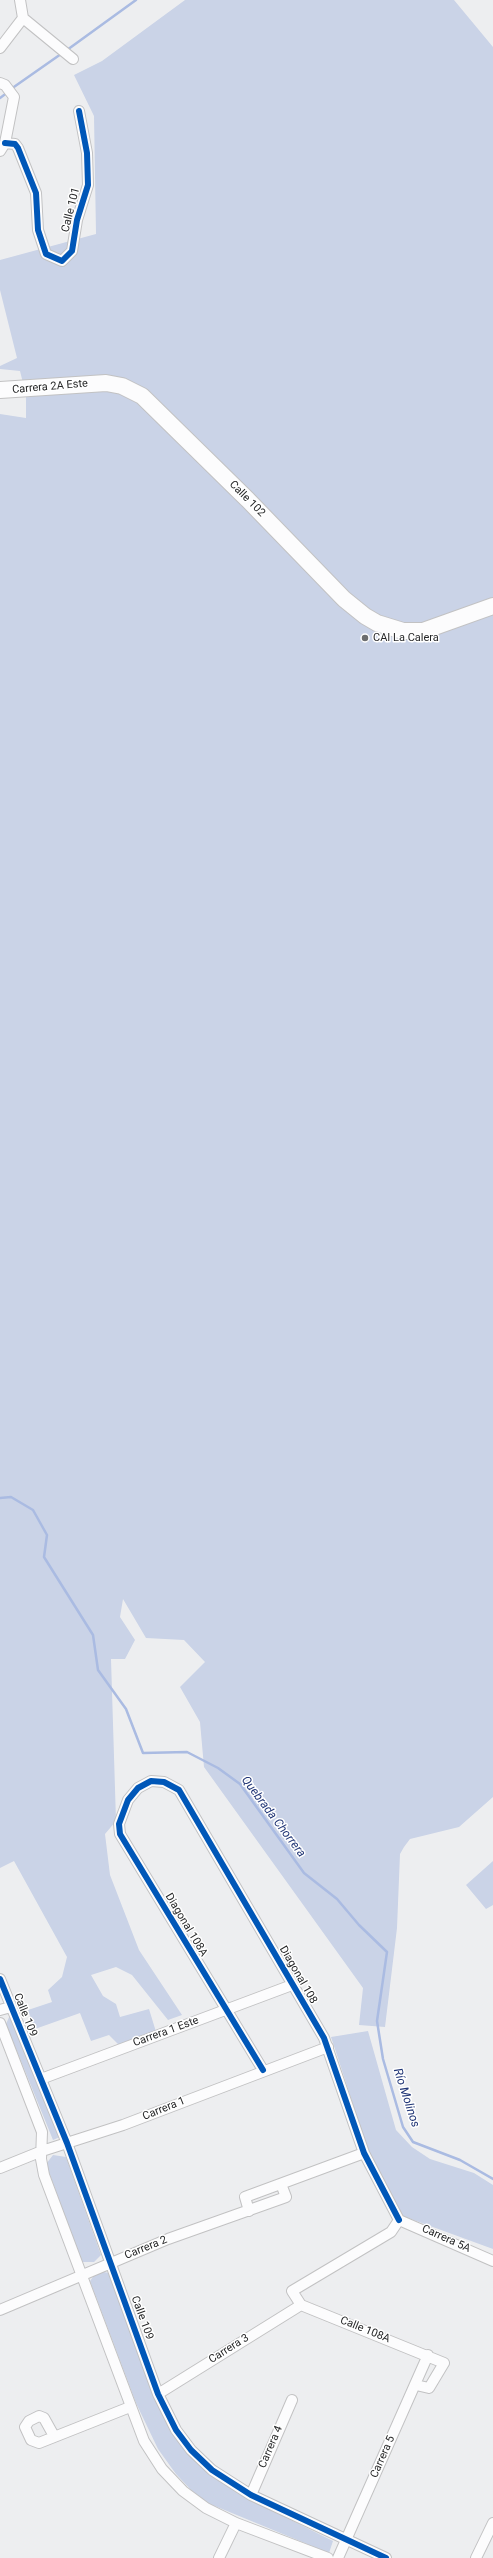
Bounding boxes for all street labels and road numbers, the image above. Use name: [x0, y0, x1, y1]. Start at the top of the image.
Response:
street label: Calle 101: [59, 186, 83, 234]
street label: Carrera 2A Este: [12, 377, 88, 397]
street label: Calle 102: [226, 478, 268, 520]
street label: Diagonal 108A: [162, 1891, 210, 1959]
street label: Diagonal 108: [276, 1944, 320, 2006]
street label: Calle 109: [10, 1991, 40, 2039]
street label: Carrera 1 Este: [131, 2014, 201, 2050]
street label: Carrera 1: [141, 2095, 187, 2123]
street label: Carrera 5A: [420, 2222, 472, 2256]
street label: Carrera 2: [123, 2234, 169, 2262]
street label: Calle 109: [128, 2294, 156, 2342]
street label: Calle 108A: [338, 2314, 392, 2346]
street label: Carrera 3: [207, 2332, 251, 2366]
street label: Carrera 4: [256, 2424, 286, 2470]
street label: Carrera 5: [368, 2434, 398, 2480]

